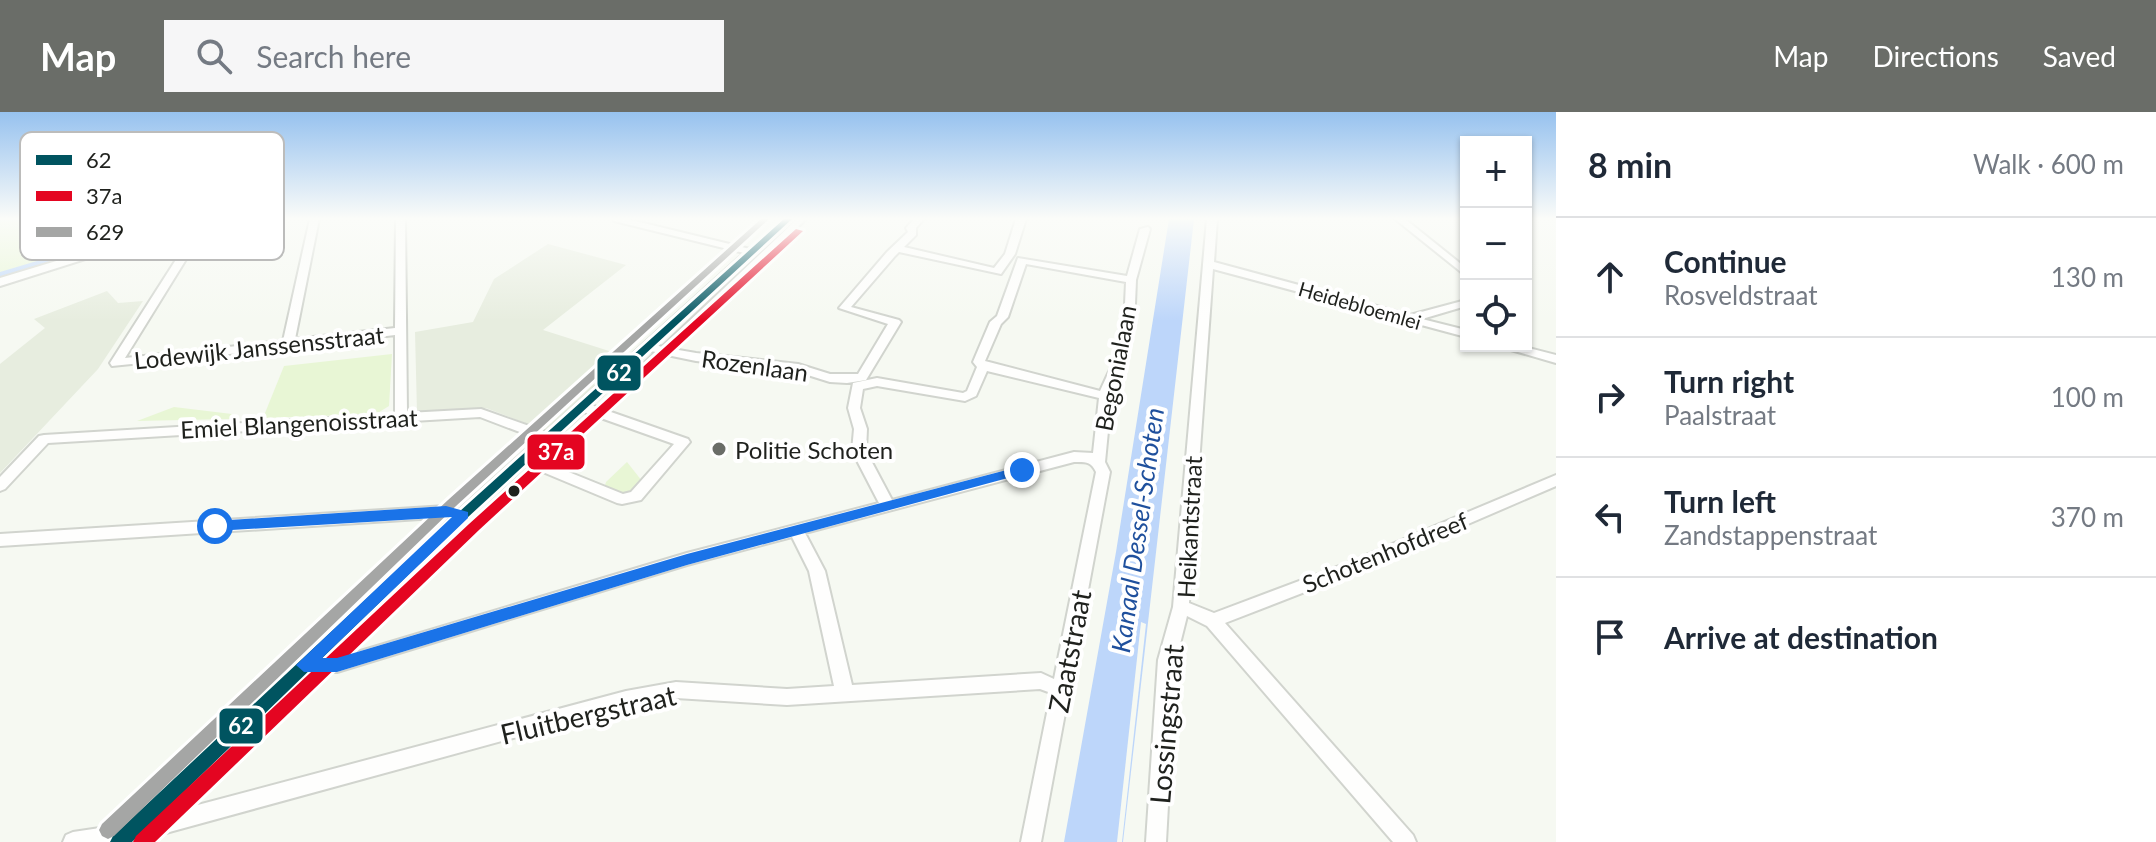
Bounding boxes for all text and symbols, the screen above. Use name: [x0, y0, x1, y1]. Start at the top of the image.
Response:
search box: [164, 20, 724, 92]
text: Map: [40, 33, 116, 79]
icon: search: [192, 34, 236, 78]
text: Search here: [256, 38, 411, 74]
text: Map: [1773, 39, 1828, 73]
text: Directions: [1872, 39, 1999, 73]
text: Saved: [2043, 39, 2116, 73]
legend: [20, 132, 284, 260]
map controls: [1460, 136, 1532, 352]
button: +: [1460, 136, 1532, 208]
text: 8 min: [1588, 144, 1672, 185]
text: 62: [86, 146, 112, 173]
text: Walk · 600 m: [1973, 148, 2124, 180]
text: 37a: [86, 182, 122, 209]
button: −: [1460, 208, 1532, 280]
text: 629: [86, 218, 124, 245]
text: Continue: [1664, 243, 1787, 279]
icon: ahead: [1588, 255, 1632, 299]
text: 130 m: [2051, 261, 2124, 293]
street label: Heidebloemlei: [1296, 276, 1424, 334]
text: Rosveldstraat: [1664, 279, 1818, 311]
button: locate: [1460, 280, 1532, 352]
street label: Begonialaan: [1089, 302, 1141, 434]
street label: Lodewijk Janssensstraat: [133, 319, 386, 375]
street label: Rozenlaan: [700, 343, 810, 387]
line badge: 62: [596, 354, 642, 392]
text: 62: [606, 359, 632, 386]
text: Turn right: [1664, 363, 1794, 399]
icon: right: [1588, 375, 1632, 419]
text: 100 m: [2051, 381, 2124, 413]
text: Paalstraat: [1664, 399, 1776, 431]
street label: Emiel Blangenoisstraat: [180, 402, 419, 444]
water label: Kanaal Dessel-Schoten: [1104, 406, 1170, 654]
line badge: 37a: [526, 433, 586, 471]
place label: Politie Schoten: [735, 435, 893, 464]
text: 37a: [538, 438, 574, 465]
marker: Politie Schoten: [710, 440, 728, 458]
route end: [1004, 452, 1040, 488]
street label: Heikantstraat: [1171, 455, 1207, 599]
unlabelled marker: [506, 483, 522, 499]
text: Turn left: [1664, 483, 1776, 519]
icon: left: [1588, 495, 1632, 539]
text: 370 m: [2051, 501, 2124, 533]
street label: Schotenhofdreef: [1298, 505, 1473, 598]
route start: [197, 508, 233, 544]
text: Zandstappenstraat: [1664, 519, 1877, 551]
street label: Zaatstraat: [1040, 587, 1098, 715]
icon: arrive: [1588, 615, 1632, 659]
text: Arrive at destination: [1664, 619, 1938, 655]
street label: Lossingstraat: [1142, 643, 1190, 805]
street label: Fluitbergstraat: [497, 677, 679, 751]
line badge: 62: [218, 707, 264, 745]
text: 62: [228, 712, 254, 739]

